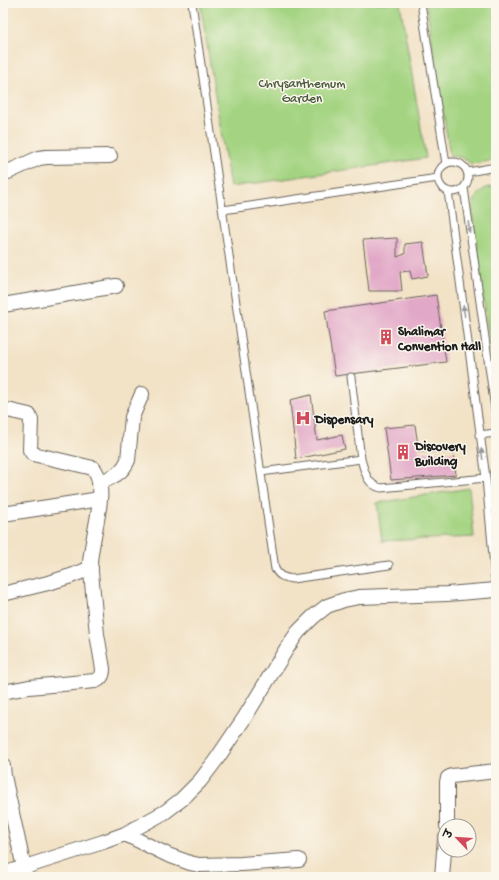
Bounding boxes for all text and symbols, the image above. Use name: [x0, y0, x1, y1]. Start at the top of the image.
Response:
park label: Chrysanthemum Garden: [259, 77, 345, 107]
one-way arrow: [466, 220, 472, 233]
one-way arrow: [461, 305, 467, 317]
place label: Shalimar Convention Hall: [397, 325, 481, 355]
building icon: Shalimar Convention Hall: [377, 328, 395, 346]
hospital icon: Dispensary: [294, 409, 312, 427]
place label: Dispensary: [314, 413, 374, 429]
place label: Discovery Building: [414, 440, 466, 470]
building icon: Discovery Building: [394, 443, 412, 461]
one-way arrow: [479, 448, 485, 460]
north arrow: [437, 818, 477, 858]
text: उ: [441, 827, 457, 841]

